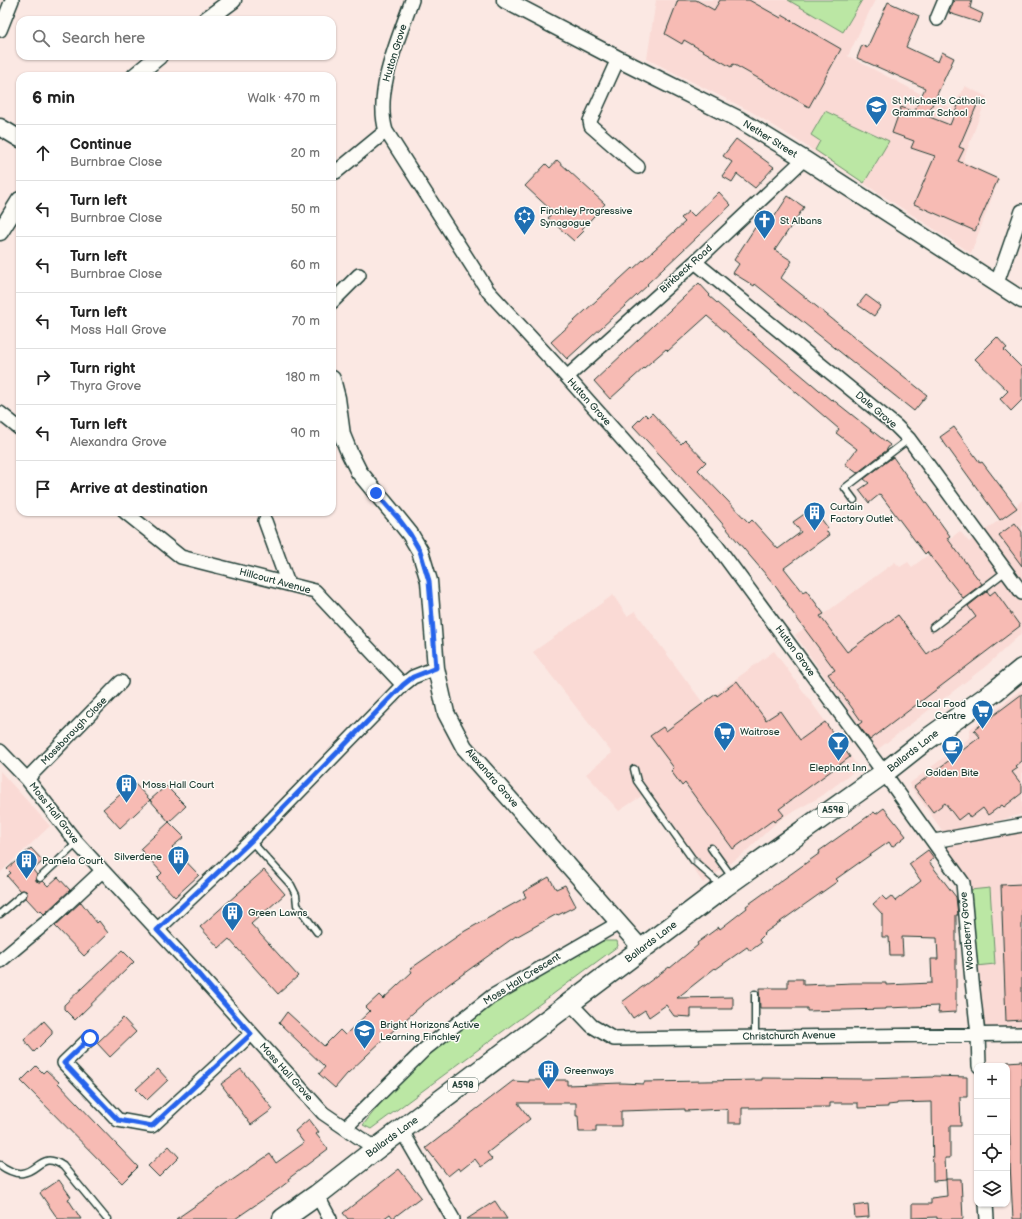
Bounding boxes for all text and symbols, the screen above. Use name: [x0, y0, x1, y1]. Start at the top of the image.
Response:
search box: [16, 16, 336, 60]
street label: Hutton Grove: [381, 23, 410, 83]
icon: search: [30, 27, 52, 49]
text: Search here: [62, 29, 145, 48]
text: 6 min: [32, 88, 75, 108]
text: Walk · 470 m: [248, 90, 320, 106]
school or university icon: St Michael's Catholic Grammar School: [863, 94, 889, 127]
place label: St Michael's Catholic Grammar School: [892, 95, 986, 119]
street label: Nether Street: [741, 118, 799, 160]
text: Continue: [70, 135, 132, 154]
icon: ahead: [32, 142, 54, 164]
text: 20 m: [290, 145, 320, 161]
text: Burnbrae Close: [70, 154, 162, 170]
text: Turn left: [70, 191, 127, 210]
icon: left: [32, 198, 54, 220]
text: 50 m: [291, 201, 320, 217]
synagogue icon: Finchley Progressive Synagogue: [512, 204, 538, 237]
place label: Finchley Progressive Synagogue: [540, 205, 632, 229]
church icon: St Albans: [751, 208, 777, 241]
text: Burnbrae Close: [70, 210, 162, 226]
place label: St Albans: [780, 215, 822, 227]
street label: Birkbeck Road: [657, 242, 715, 296]
text: Turn left: [70, 247, 127, 266]
icon: left: [32, 254, 54, 276]
text: 60 m: [290, 257, 320, 273]
text: Burnbrae Close: [70, 266, 162, 282]
text: Turn left: [70, 303, 127, 322]
icon: left: [32, 310, 54, 332]
text: 70 m: [292, 313, 320, 329]
text: Moss Hall Grove: [70, 322, 166, 338]
text: Turn right: [70, 359, 135, 378]
icon: right: [32, 366, 54, 388]
text: 180 m: [285, 369, 320, 385]
street label: Hutton Grove: [565, 376, 614, 428]
text: Thyra Grove: [70, 378, 141, 394]
street label: Dale Grove: [853, 389, 899, 431]
text: Turn left: [70, 415, 127, 434]
icon: left: [32, 422, 54, 444]
text: 90 m: [291, 425, 320, 441]
text: Alexandra Grove: [70, 434, 167, 450]
icon: arrive: [32, 478, 54, 500]
text: Arrive at destination: [70, 479, 208, 498]
route end: [367, 484, 385, 502]
building icon: Curtain Factory Outlet: [801, 500, 827, 533]
place label: Curtain Factory Outlet: [830, 501, 893, 525]
street label: Hillcourt Avenue: [238, 566, 312, 596]
street label: Hutton Grove: [773, 623, 817, 679]
street label: Mossborough Close: [38, 694, 110, 768]
supermarket icon: Local Food Centre: [969, 697, 995, 730]
place label: Local Food Centre: [916, 698, 966, 722]
supermarket icon: Waitrose: [711, 719, 737, 752]
place label: Waitrose: [740, 726, 780, 738]
street label: Ballards Lane: [885, 727, 941, 775]
bar icon: Elephant Inn: [825, 729, 851, 762]
cafe icon: Golden Bite: [939, 734, 965, 767]
street label: Alexandra Grove: [463, 746, 521, 810]
place label: Elephant Inn: [809, 762, 867, 774]
place label: Golden Bite: [925, 767, 979, 779]
building icon: Moss Hall Court: [114, 772, 140, 805]
place label: Moss Hall Court: [142, 779, 214, 791]
street label: Moss Hall Grove: [26, 780, 82, 846]
road number: A598: [818, 803, 848, 817]
building icon: Silverdene: [165, 844, 191, 877]
building icon: Pamela Court: [14, 848, 40, 881]
place label: Silverdene: [114, 851, 162, 863]
place label: Pamela Court: [42, 855, 103, 867]
one-way arrow: [693, 858, 700, 865]
street label: Woodberry Grove: [958, 891, 976, 971]
building icon: Green Lawns: [219, 900, 245, 933]
place label: Green Lawns: [248, 907, 308, 919]
street label: Ballards Lane: [623, 919, 679, 965]
street label: Moss Hall Crescent: [481, 950, 563, 1008]
school or university icon: Bright Horizons Active Learning Finchley: [352, 1018, 378, 1051]
place label: Bright Horizons Active Learning Finchley: [380, 1019, 479, 1043]
route start: [81, 1029, 99, 1047]
street label: Christchurch Avenue: [742, 1029, 836, 1043]
street label: Moss Hall Grove: [257, 1040, 315, 1104]
building icon: Greenways: [535, 1058, 561, 1091]
map controls: [974, 1063, 1010, 1207]
button: +: [974, 1063, 1010, 1099]
place label: Greenways: [564, 1065, 614, 1077]
road number: A598: [448, 1078, 478, 1092]
button: −: [974, 1099, 1010, 1135]
street label: Ballards Lane: [363, 1114, 421, 1160]
button: locate: [974, 1135, 1010, 1171]
button: layers: [974, 1171, 1010, 1207]

